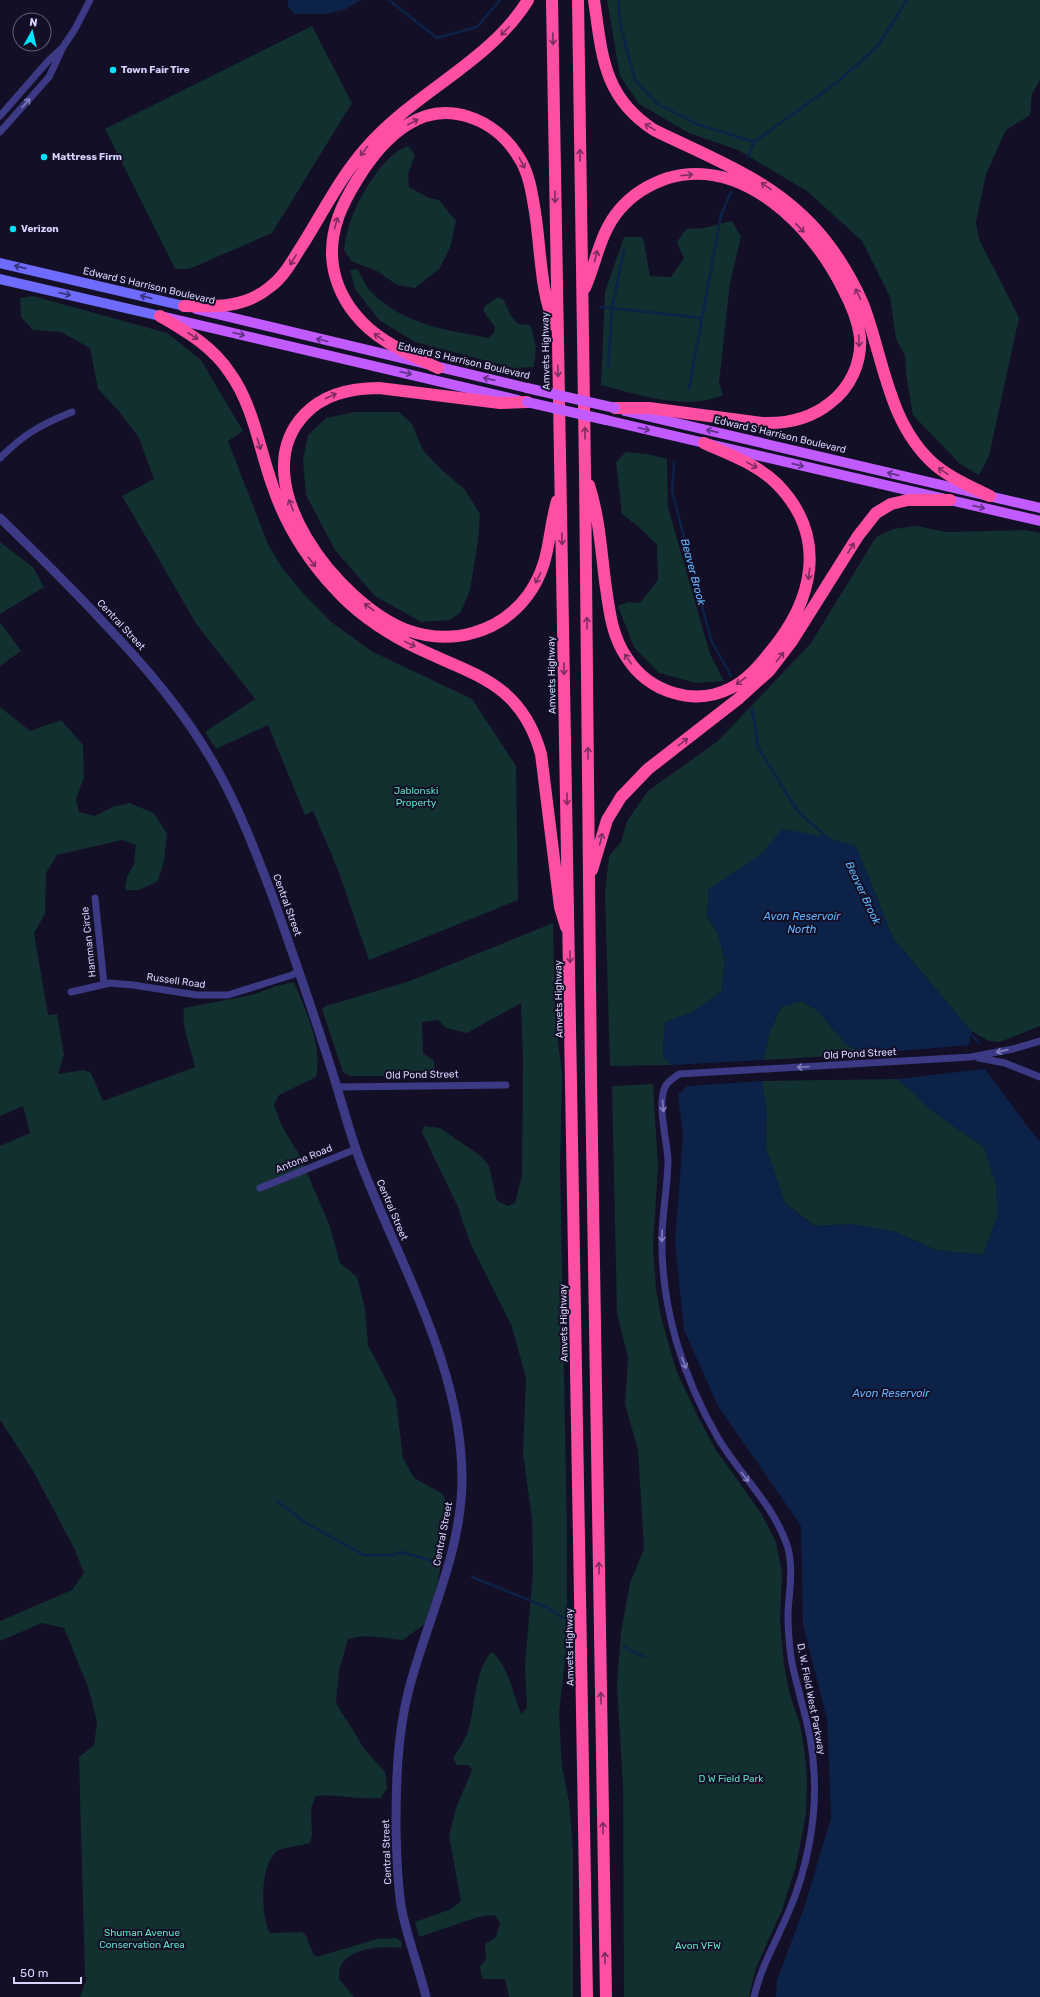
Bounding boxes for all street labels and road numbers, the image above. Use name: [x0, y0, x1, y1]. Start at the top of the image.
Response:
street label: Edward S Harrison Boulevard: [82, 265, 216, 307]
street label: Amvets Highway: [539, 311, 553, 390]
street label: Edward S Harrison Boulevard: [397, 340, 531, 382]
street label: Edward S Harrison Boulevard: [713, 414, 847, 456]
street label: Central Street: [94, 597, 148, 653]
street label: Amvets Highway: [545, 635, 559, 714]
street label: Central Street: [270, 872, 304, 938]
street label: Hamman Circle: [79, 906, 99, 978]
street label: Amvets Highway: [552, 959, 566, 1038]
street label: Russell Road: [146, 971, 206, 991]
street label: Old Pond Street: [823, 1046, 897, 1062]
street label: Old Pond Street: [385, 1068, 459, 1082]
street label: Antone Road: [274, 1142, 334, 1176]
street label: Central Street: [374, 1178, 410, 1242]
street label: Amvets Highway: [557, 1283, 571, 1362]
street label: Central Street: [431, 1501, 455, 1567]
street label: Amvets Highway: [563, 1607, 577, 1686]
street label: D. W. Field West Parkway: [794, 1642, 828, 1756]
street label: Central Street: [380, 1819, 394, 1885]

